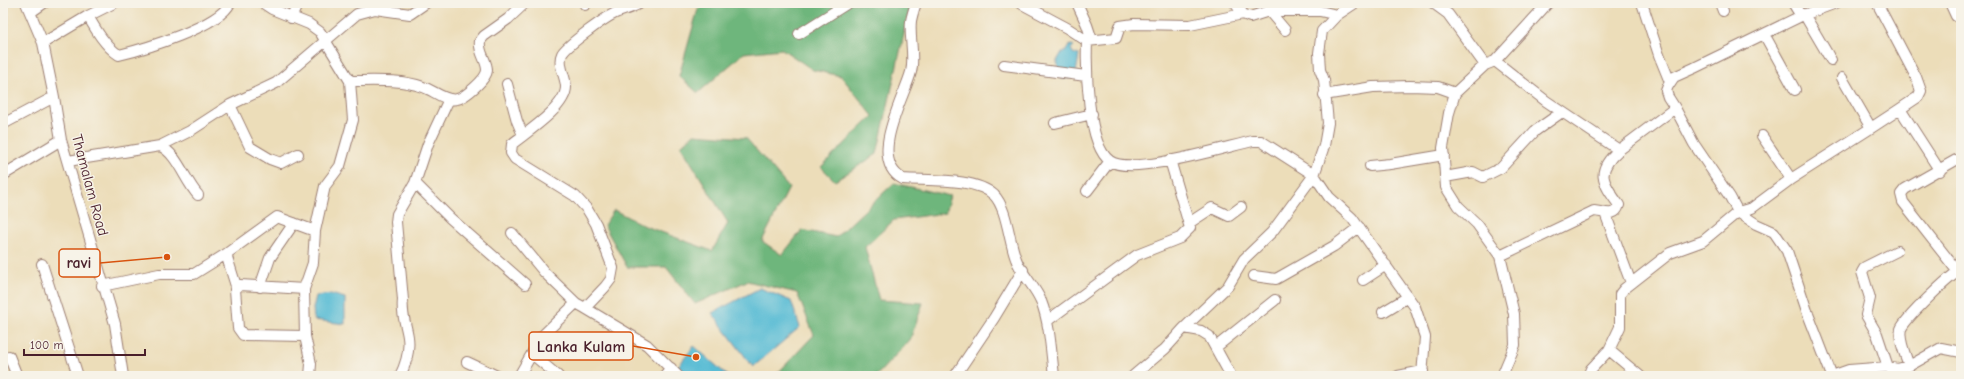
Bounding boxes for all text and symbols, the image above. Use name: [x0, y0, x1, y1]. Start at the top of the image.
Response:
street label: Thamalam Road: [68, 132, 112, 238]
callout: ravi: [59, 249, 100, 277]
text: ravi: [67, 254, 91, 272]
scale bar: [24, 331, 145, 357]
callout: Lanka Kulam: [529, 332, 633, 360]
text: 100 m: [30, 338, 63, 352]
text: Lanka Kulam: [537, 338, 625, 356]

